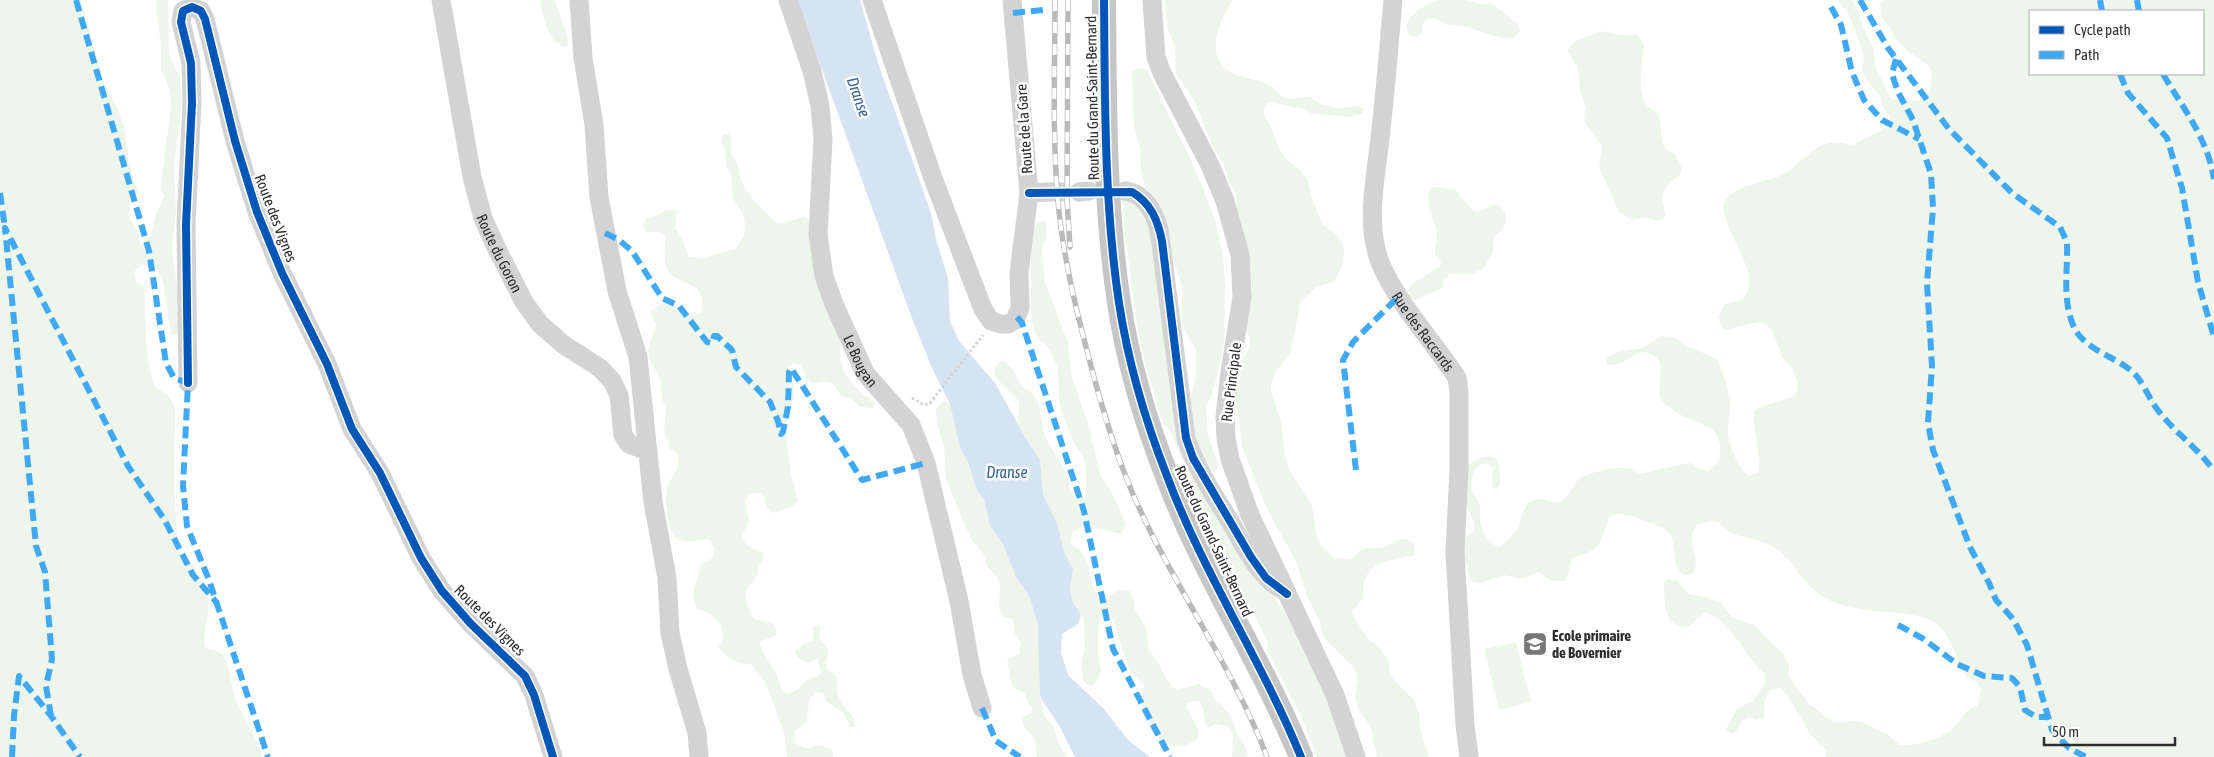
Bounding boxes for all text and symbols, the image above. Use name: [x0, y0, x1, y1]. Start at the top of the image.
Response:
legend: [2029, 10, 2204, 75]
street label: Route du Grand-Saint-Bernard: [1082, 16, 1102, 180]
text: Cycle path: [2074, 21, 2131, 38]
text: Path: [2074, 46, 2100, 63]
water label: Dranse: [844, 75, 874, 119]
street label: Route de la Gare: [1012, 83, 1036, 174]
street label: Route des Vignes: [251, 172, 301, 264]
street label: Route du Goron: [474, 211, 526, 295]
street label: Rue des Raccards: [1389, 288, 1458, 374]
street label: Le Bougan: [840, 332, 882, 390]
street label: Rue Principale: [1218, 341, 1244, 423]
water label: Dranse: [986, 463, 1028, 481]
street label: Route du Grand-Saint-Bernard: [1172, 463, 1256, 619]
street label: Route des Vignes: [451, 581, 529, 659]
place label: Ecole primaire de Bovernier: [1552, 627, 1631, 661]
school or university icon: Ecole primaire de Bovernier: [1522, 631, 1548, 657]
scale bar: [2044, 714, 2175, 746]
text: 50 m: [2052, 723, 2079, 740]

